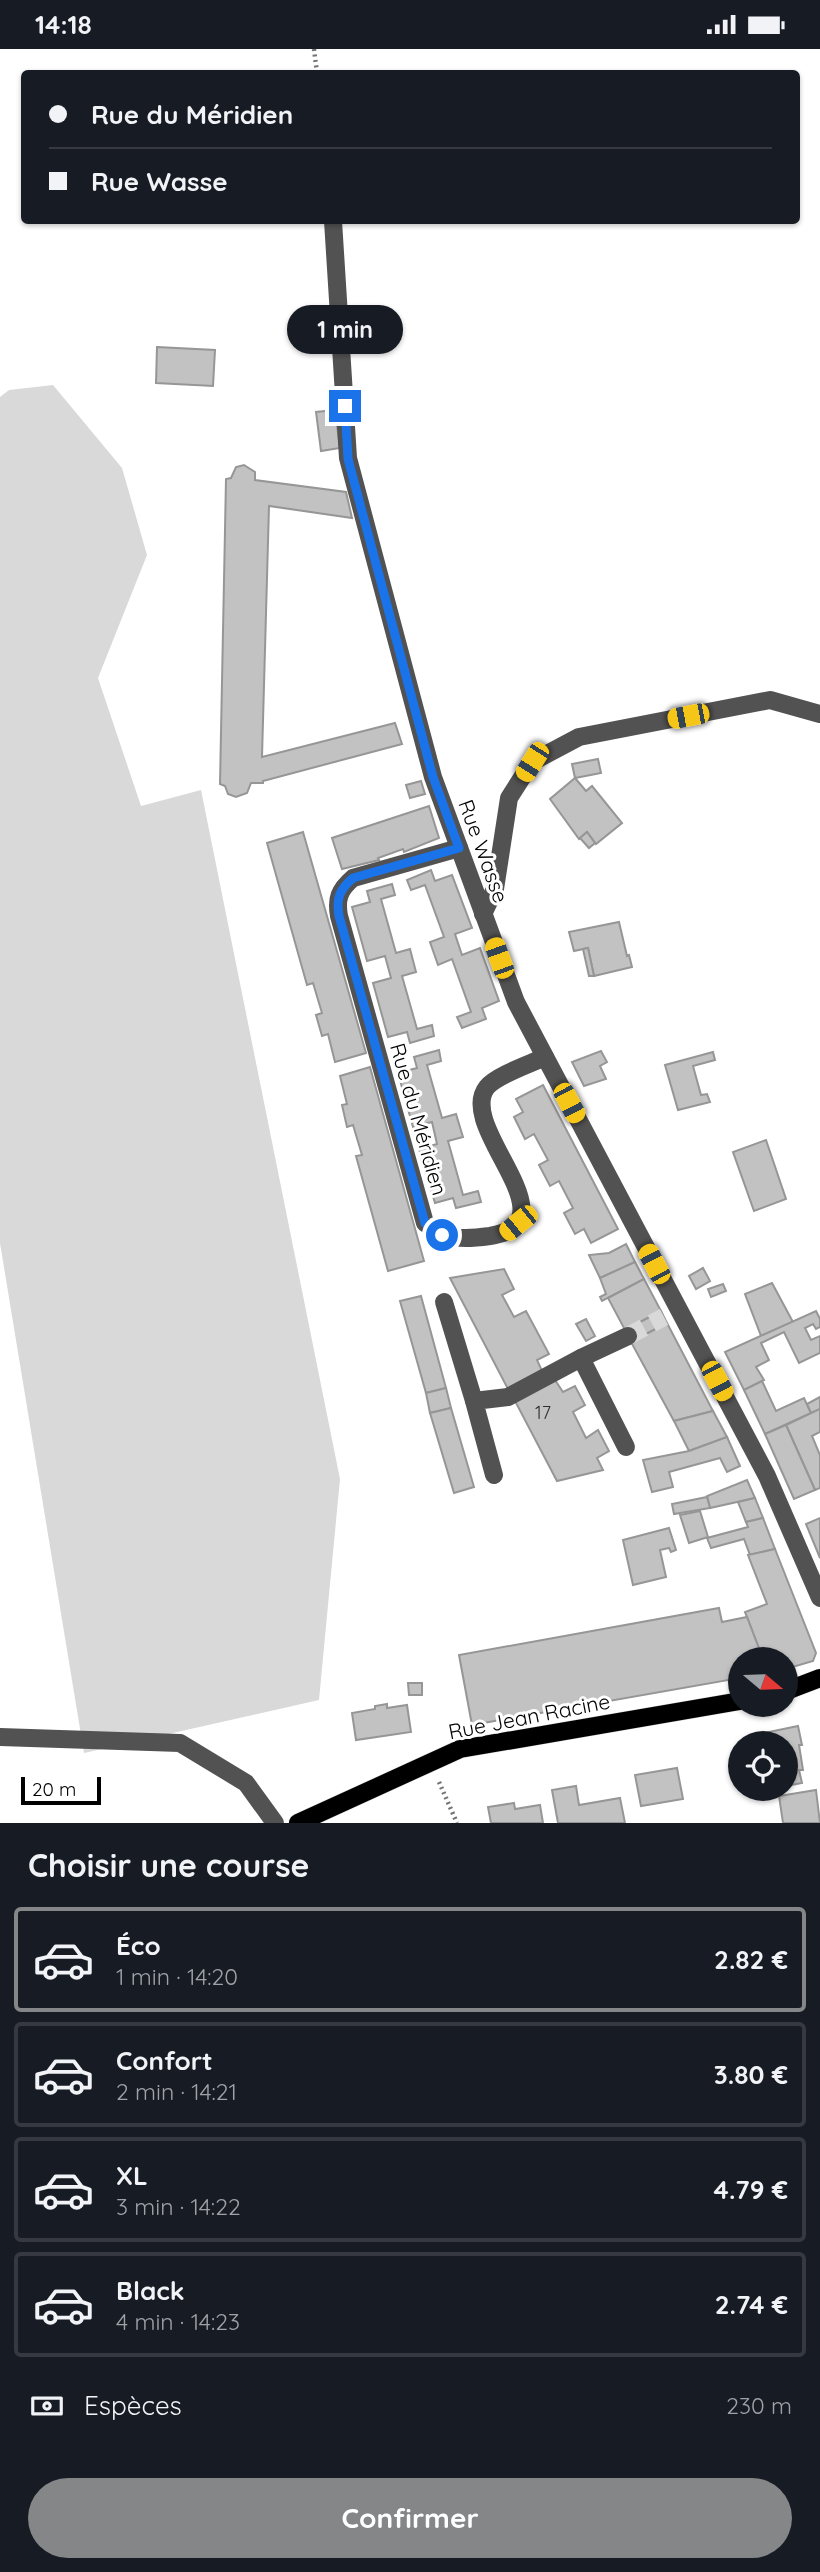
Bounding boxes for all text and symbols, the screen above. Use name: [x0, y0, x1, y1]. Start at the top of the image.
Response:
text: 14:18: [35, 8, 92, 41]
text: Rue du Méridien: [91, 98, 293, 131]
text: Rue Wasse: [91, 165, 228, 198]
callout: 1 min: [287, 305, 403, 353]
text: 1 min: [317, 315, 373, 344]
route end: [329, 390, 361, 422]
car: [666, 702, 711, 730]
car: [512, 739, 553, 785]
street label: Rue Wasse: [453, 796, 515, 906]
car: [482, 935, 517, 981]
street label: Rue du Méridien: [385, 1040, 453, 1198]
car: [550, 1080, 589, 1126]
car: [496, 1202, 541, 1244]
route start: [426, 1219, 458, 1251]
car: [635, 1241, 674, 1287]
car: [698, 1358, 737, 1404]
house number: 17: [535, 1401, 551, 1424]
north arrow: [728, 1647, 798, 1717]
map controls: [728, 1647, 798, 1801]
street label: Rue Jean Racine: [446, 1688, 612, 1744]
button: locate: [728, 1731, 798, 1801]
scale bar: [21, 1774, 102, 1806]
text: 20 m: [32, 1777, 76, 1801]
text: Choisir une course: [28, 1845, 309, 1885]
icon: car: [32, 1928, 95, 1991]
text: Éco: [116, 1929, 161, 1962]
text: 2.82 €: [714, 1943, 788, 1976]
text: 1 min · 14:20: [116, 1962, 238, 1991]
icon: car: [32, 2043, 95, 2106]
text: Confort: [116, 2044, 213, 2077]
text: 3.80 €: [714, 2058, 788, 2091]
text: 2 min · 14:21: [116, 2077, 237, 2106]
icon: car: [32, 2158, 95, 2221]
text: XL: [116, 2159, 148, 2192]
text: 4.79 €: [714, 2173, 788, 2206]
text: 3 min · 14:22: [116, 2192, 241, 2221]
icon: car: [32, 2273, 95, 2336]
text: Black: [116, 2274, 185, 2307]
text: 2.74 €: [715, 2288, 788, 2321]
text: 4 min · 14:23: [116, 2307, 240, 2336]
icon: cash: [28, 2387, 66, 2425]
text: Espèces: [84, 2389, 182, 2422]
text: 230 m: [726, 2391, 792, 2420]
button: Confirmer: [28, 2478, 792, 2558]

